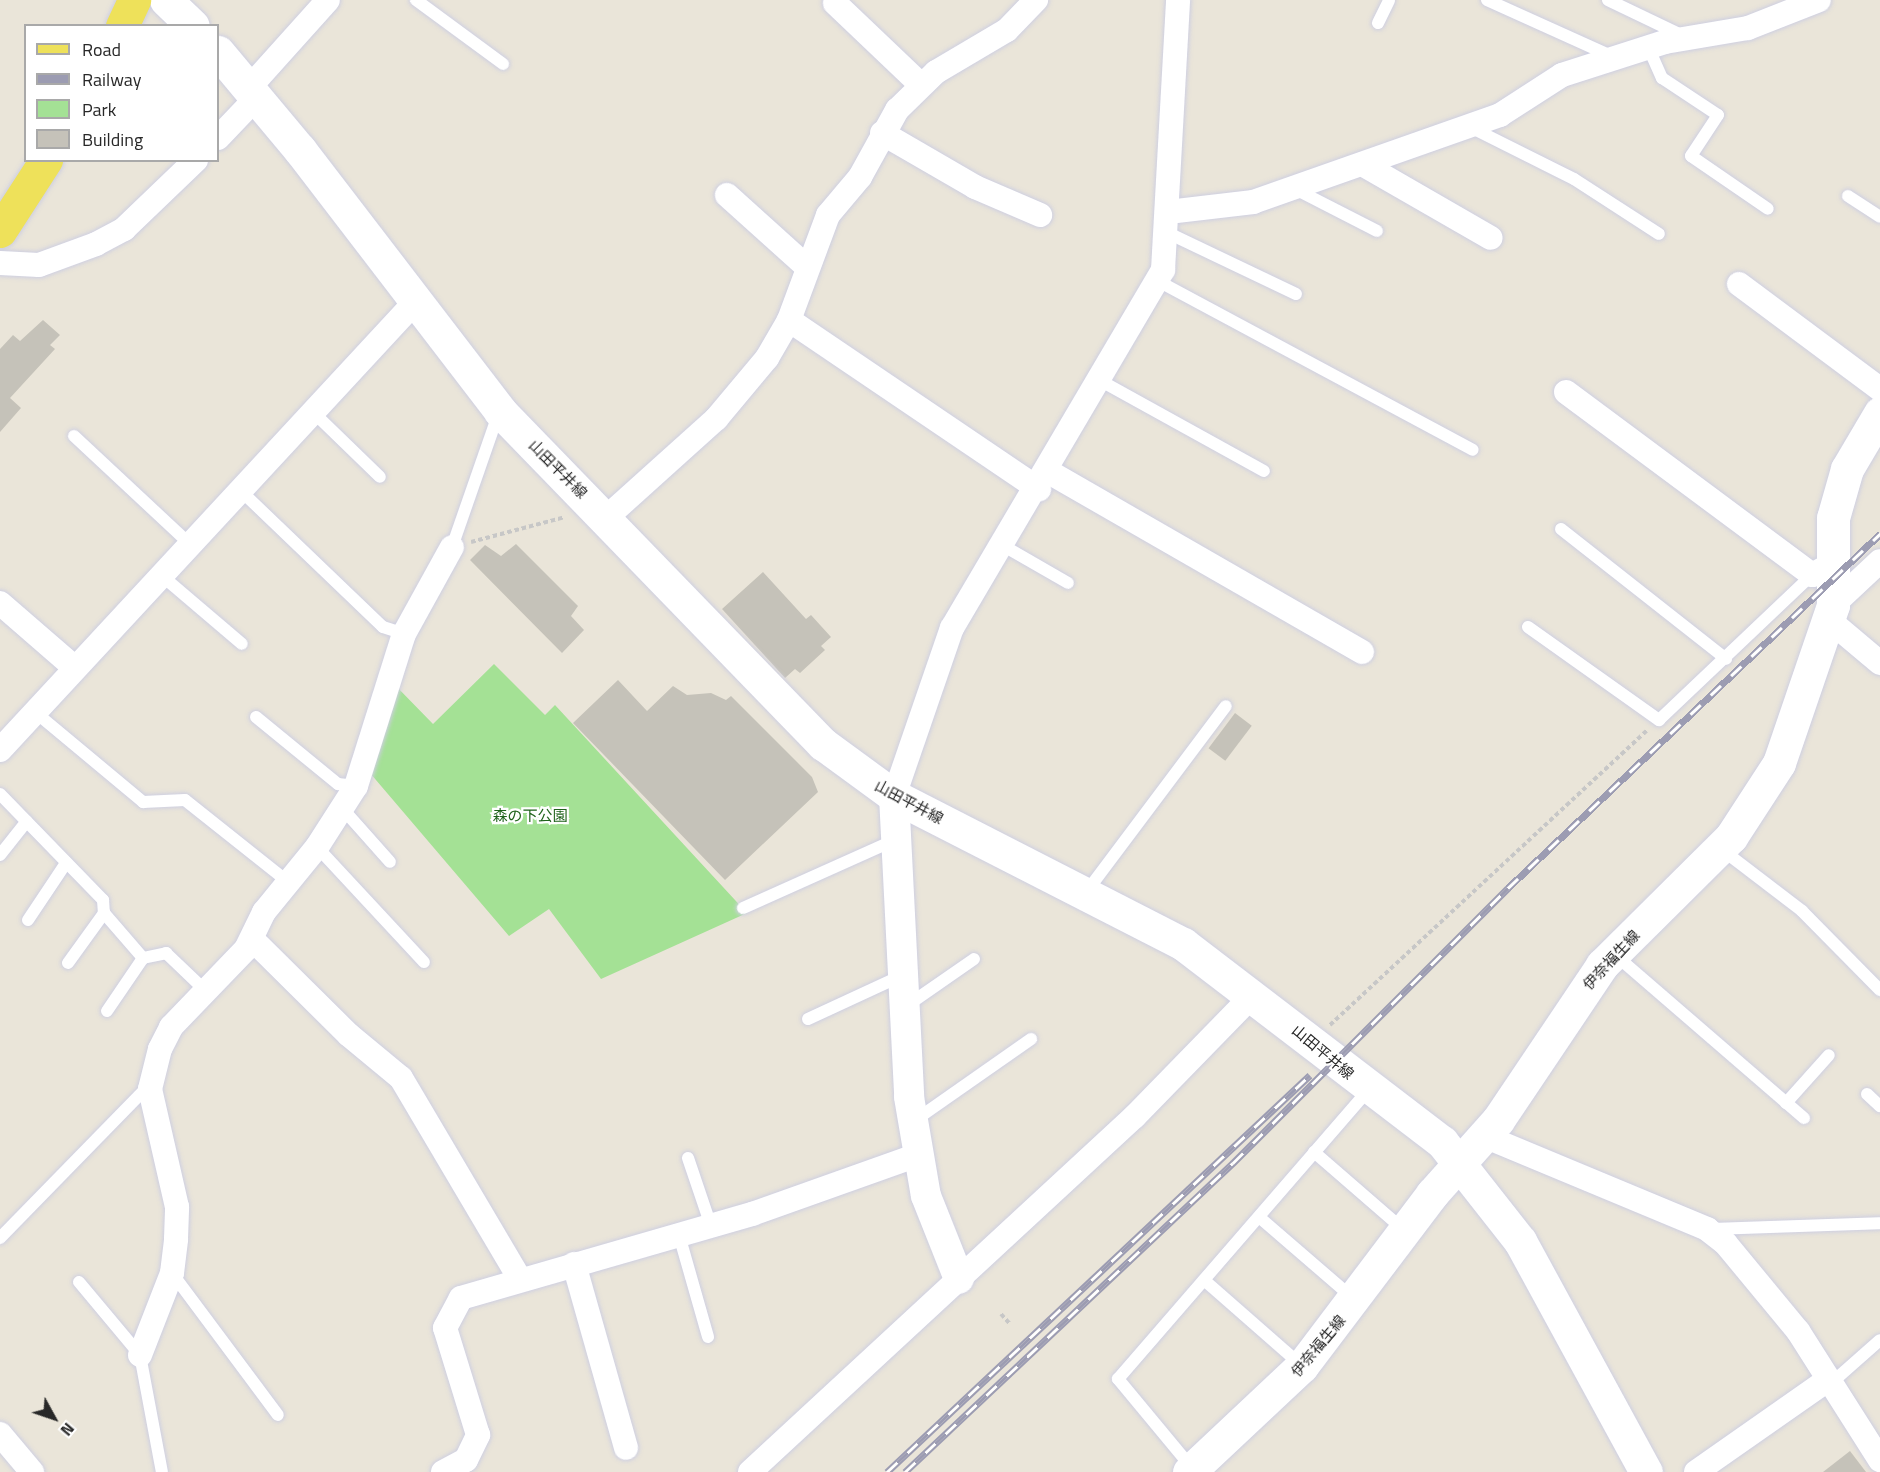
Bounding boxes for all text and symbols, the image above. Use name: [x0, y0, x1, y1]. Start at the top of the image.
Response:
legend: [24, 24, 219, 162]
text: Road: [82, 36, 121, 63]
text: Railway: [82, 66, 141, 93]
text: Park: [82, 96, 116, 123]
text: Building: [82, 126, 143, 153]
street label: 山田平井線: [525, 436, 591, 502]
street label: 山田平井線: [872, 776, 946, 828]
park label: 森の下公園: [493, 807, 567, 825]
street label: 伊奈福生線: [1579, 926, 1643, 994]
street label: 山田平井線: [1288, 1021, 1358, 1083]
street label: 伊奈福生線: [1287, 1311, 1349, 1381]
north arrow: [24, 1388, 84, 1448]
text: N: [55, 1418, 81, 1442]

